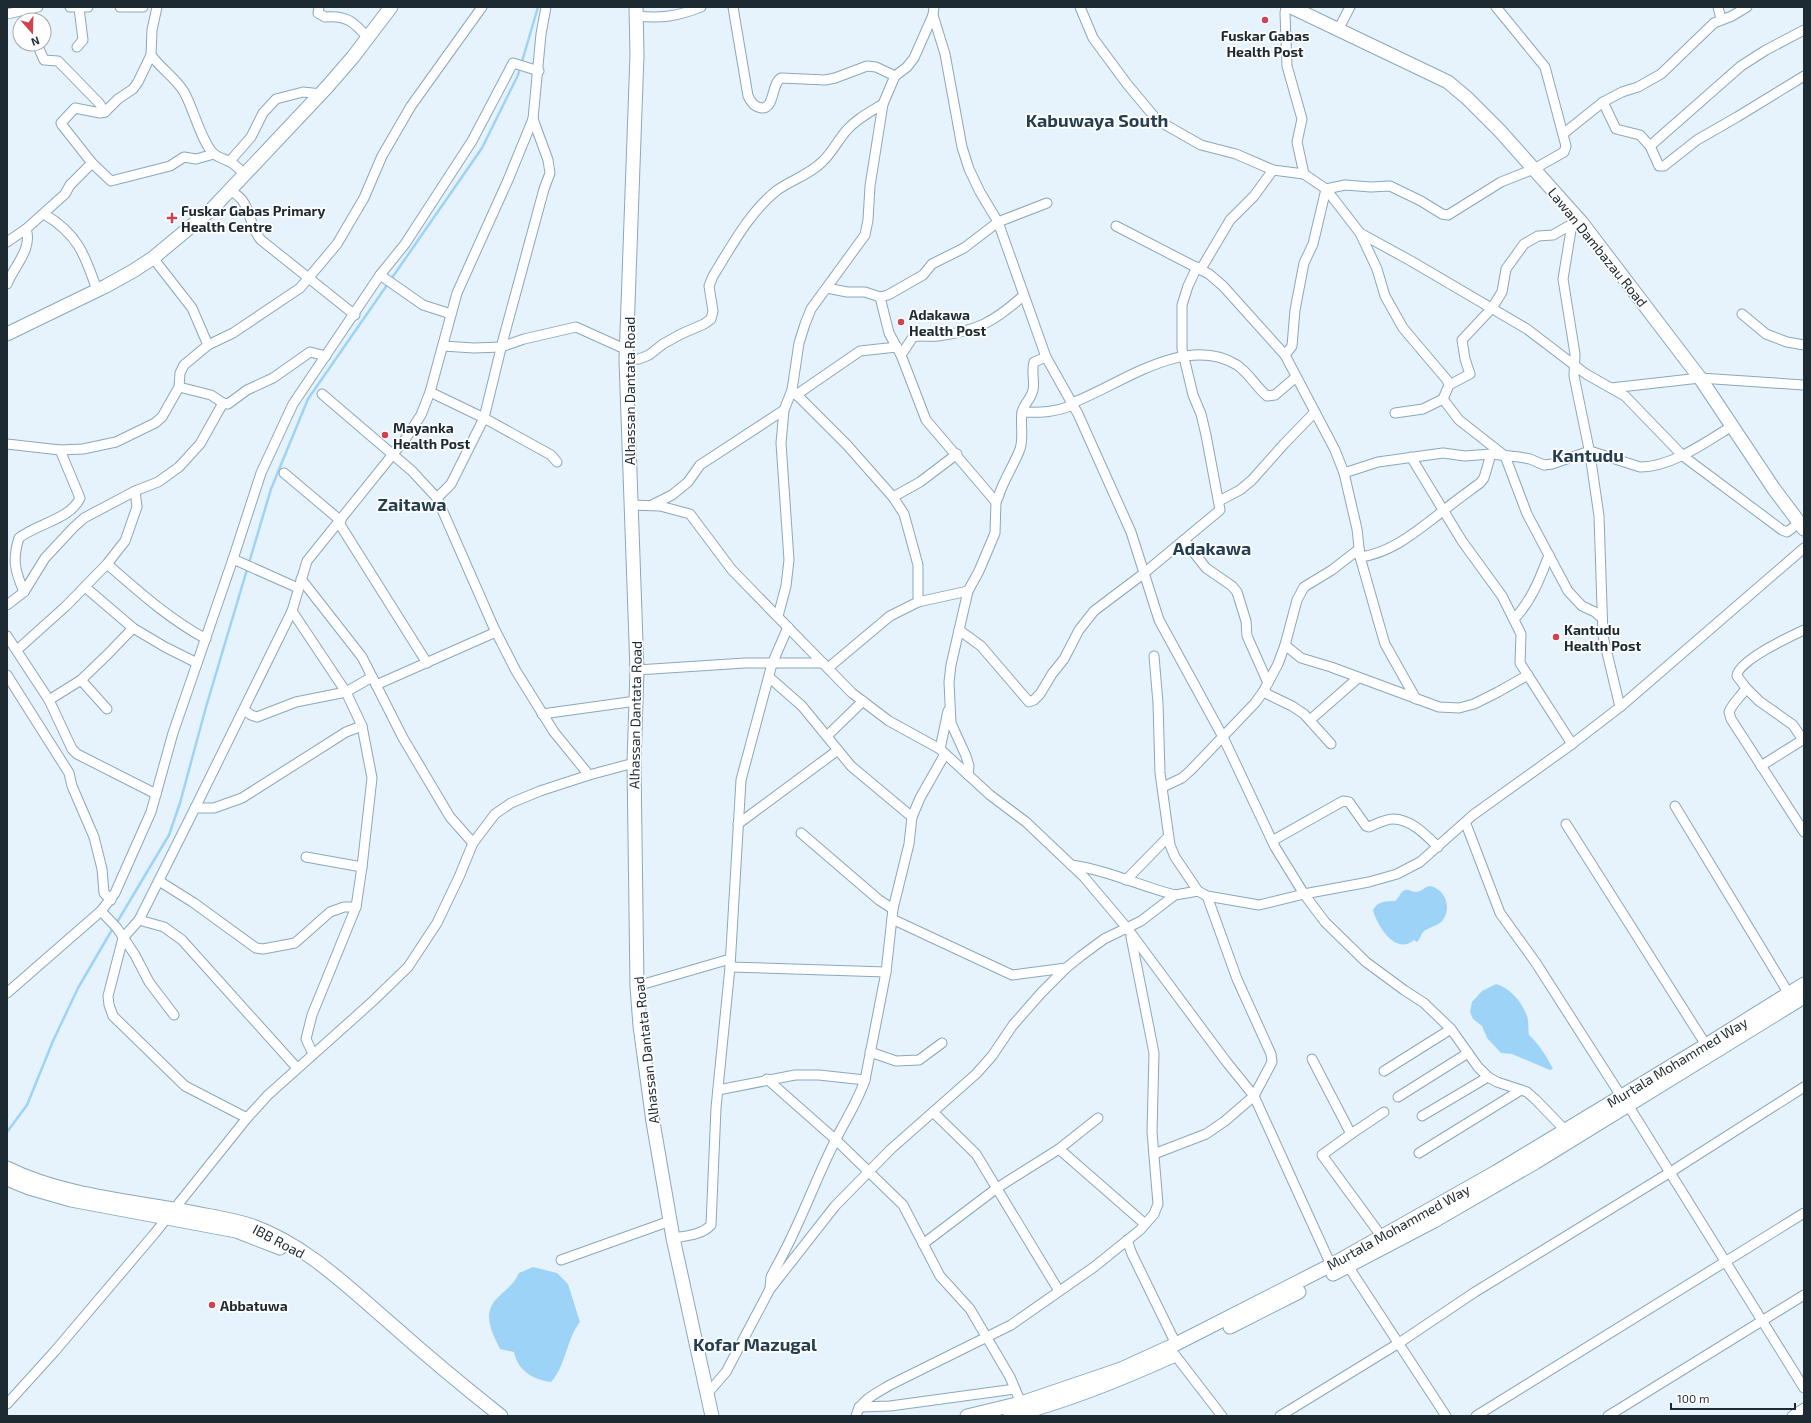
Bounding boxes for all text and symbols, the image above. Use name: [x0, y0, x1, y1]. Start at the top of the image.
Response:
north arrow: [12, 12, 52, 52]
marker: Fuskar Gabas Health Post: [1260, 15, 1270, 25]
place label: Fuskar Gabas Health Post: [1221, 27, 1309, 60]
text: N: [30, 34, 42, 49]
district label: Kabuwaya South: [1026, 109, 1168, 131]
street label: Lawan Dambazau Road: [1545, 184, 1651, 310]
place label: Fuskar Gabas Primary Health Centre: [181, 202, 325, 235]
marker: Fuskar Gabas Primary Health Centre: [166, 212, 178, 224]
place label: Adakawa Health Post: [909, 306, 986, 339]
street label: Alhassan Dantata Road: [621, 317, 638, 465]
marker: Adakawa Health Post: [896, 317, 906, 327]
place label: Mayanka Health Post: [393, 419, 470, 452]
marker: Mayanka Health Post: [380, 430, 390, 440]
district label: Kantudu: [1552, 444, 1624, 466]
district label: Zaitawa: [378, 493, 446, 515]
district label: Adakawa: [1173, 537, 1251, 559]
place label: Kantudu Health Post: [1564, 621, 1641, 654]
marker: Kantudu Health Post: [1551, 632, 1561, 642]
street label: Alhassan Dantata Road: [625, 641, 645, 789]
street label: Alhassan Dantata Road: [630, 975, 662, 1125]
street label: Murtala Mohammed Way: [1604, 1013, 1751, 1111]
street label: Murtala Mohammed Way: [1323, 1180, 1473, 1273]
street label: IBB Road: [250, 1220, 308, 1262]
place label: Abbatuwa: [220, 1297, 288, 1314]
marker: Abbatuwa: [207, 1300, 217, 1310]
district label: Kofar Mazugal: [693, 1333, 817, 1355]
scale bar: [1671, 1385, 1795, 1411]
text: 100 m: [1677, 1391, 1709, 1405]

